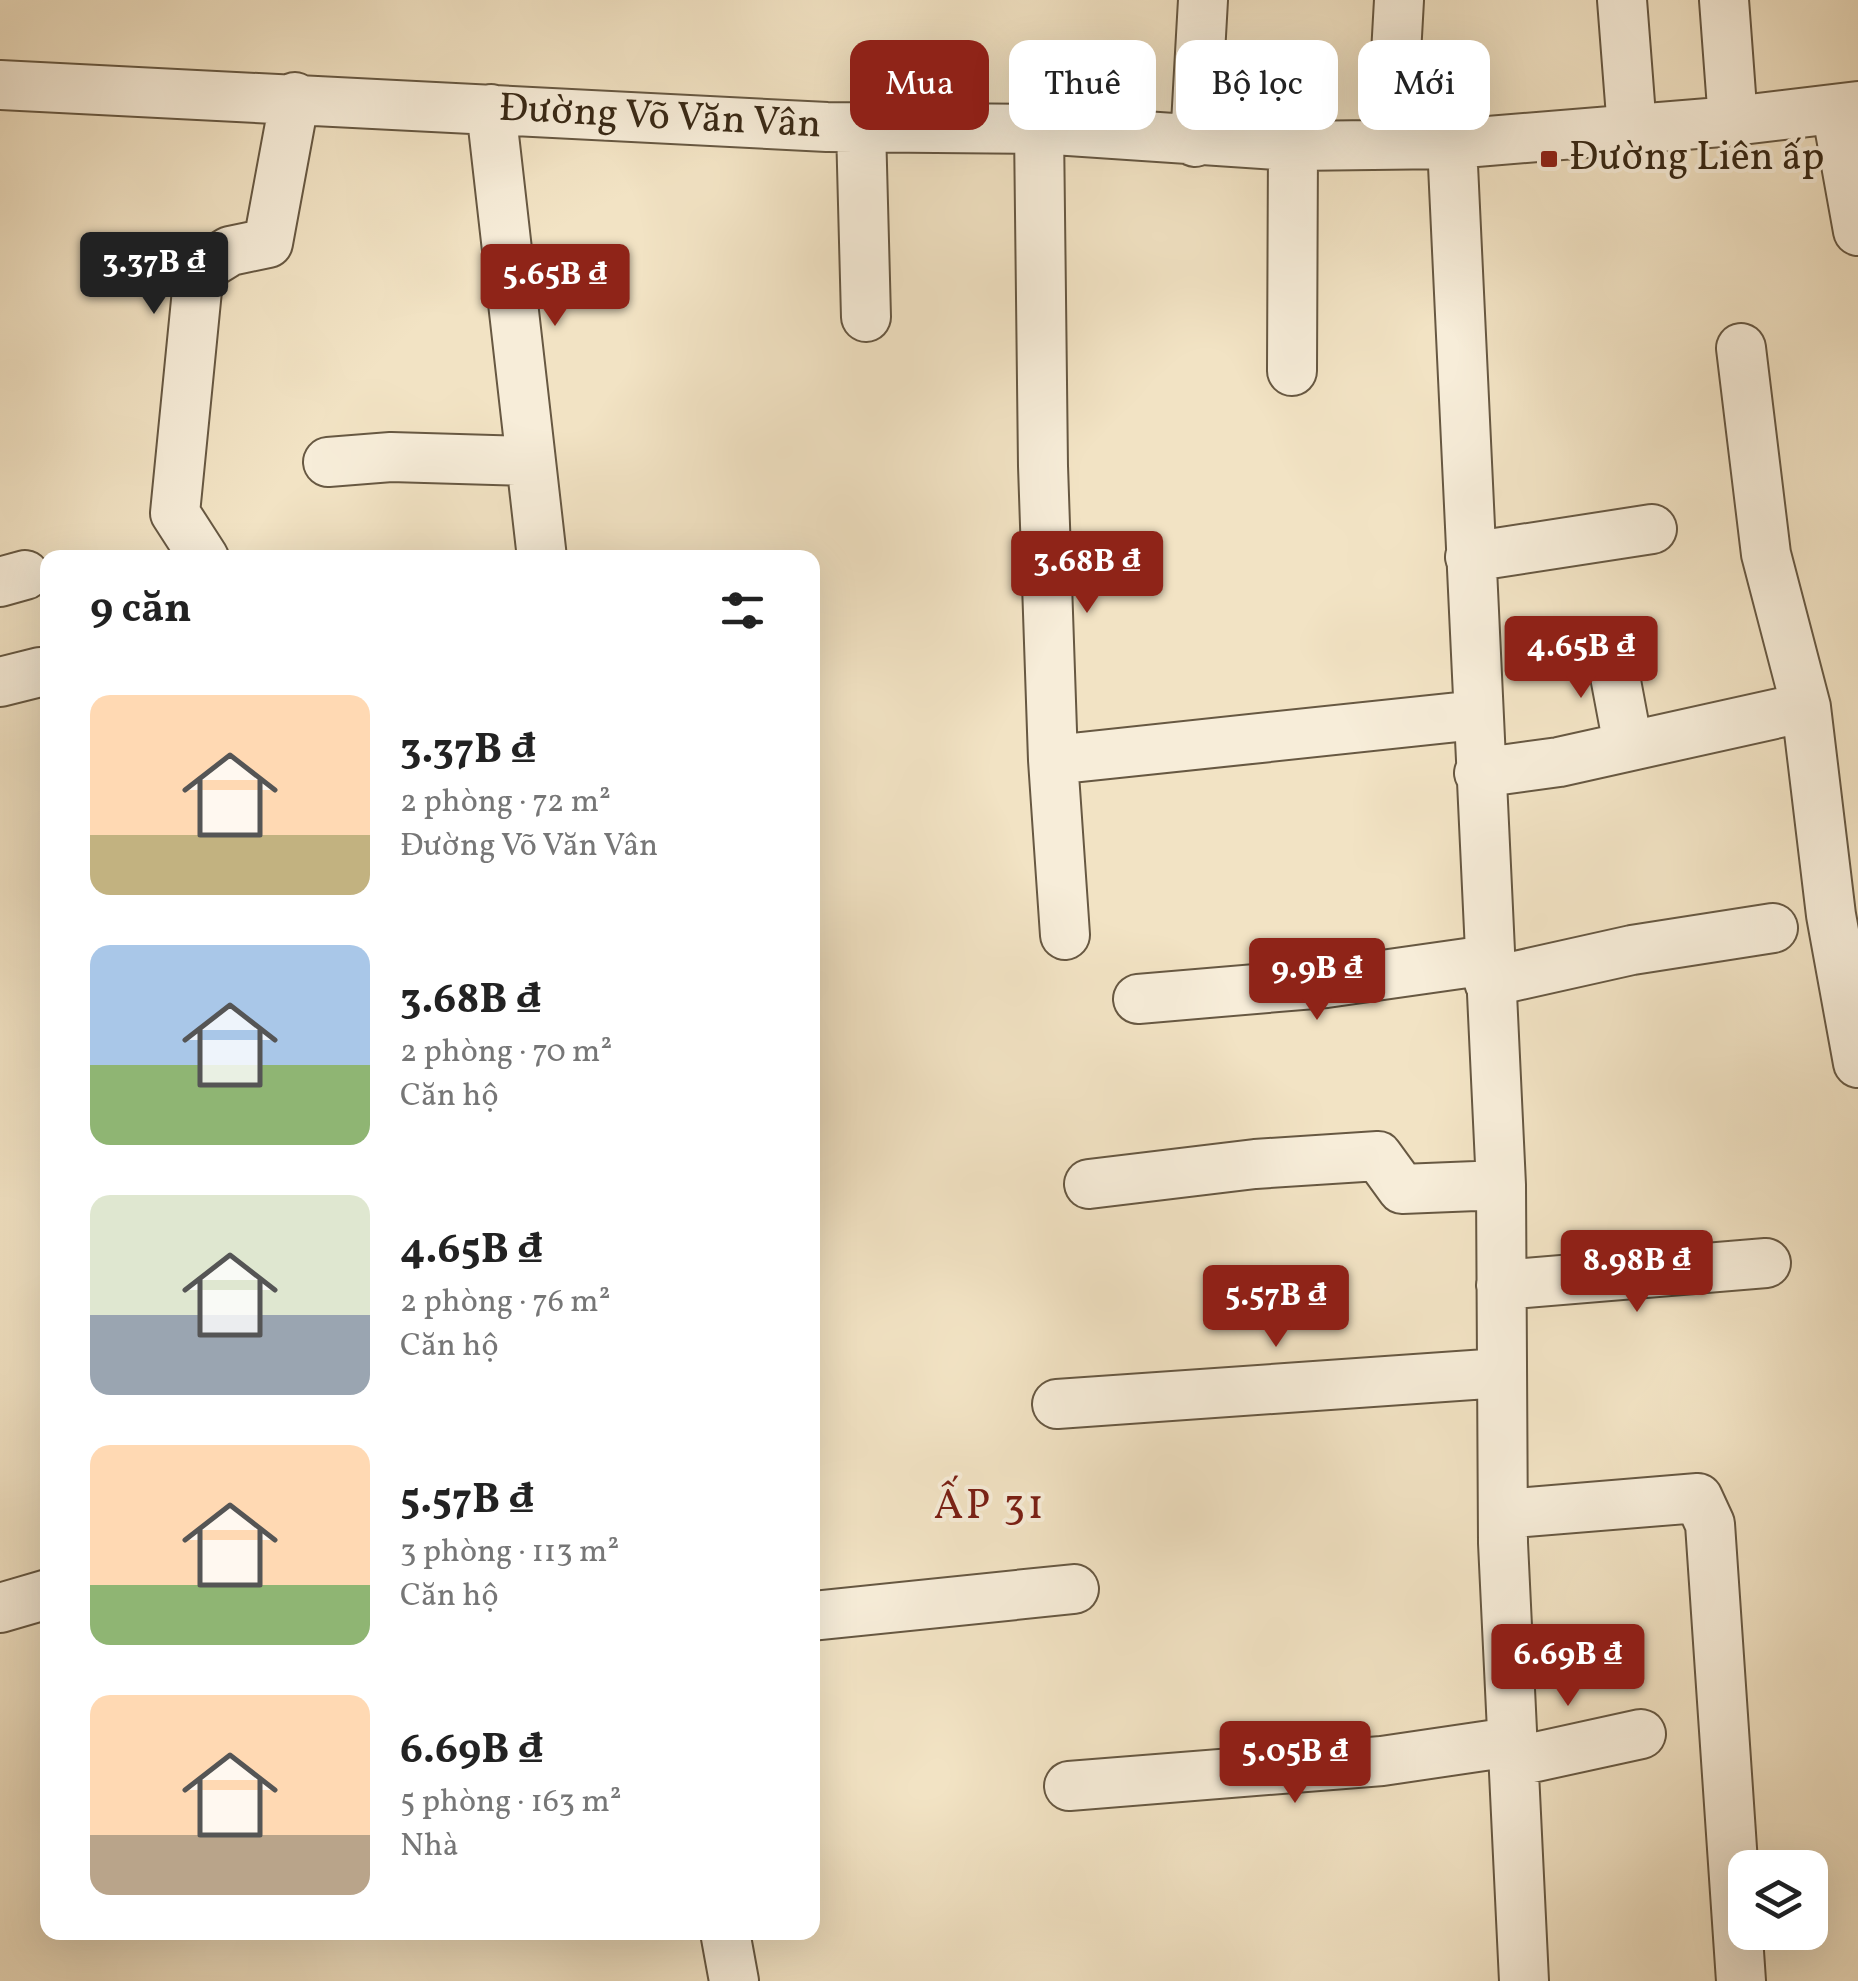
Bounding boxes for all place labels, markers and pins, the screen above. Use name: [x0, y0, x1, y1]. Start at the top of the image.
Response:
place label: Đường Liên ấp: [1569, 131, 1824, 187]
marker: Đường Liên ấp: [1538, 148, 1560, 170]
pin: 3.37B ₫: [62, 232, 246, 317]
pin: 5.65B ₫: [463, 244, 647, 329]
pin: 3.68B ₫: [995, 531, 1179, 616]
pin: 4.65B ₫: [1489, 616, 1673, 701]
pin: 9.9B ₫: [1236, 938, 1398, 1023]
pin: 8.98B ₫: [1545, 1230, 1729, 1315]
pin: 5.57B ₫: [1184, 1265, 1368, 1350]
pin: 6.69B ₫: [1476, 1624, 1660, 1709]
pin: 5.05B ₫: [1203, 1721, 1387, 1806]

